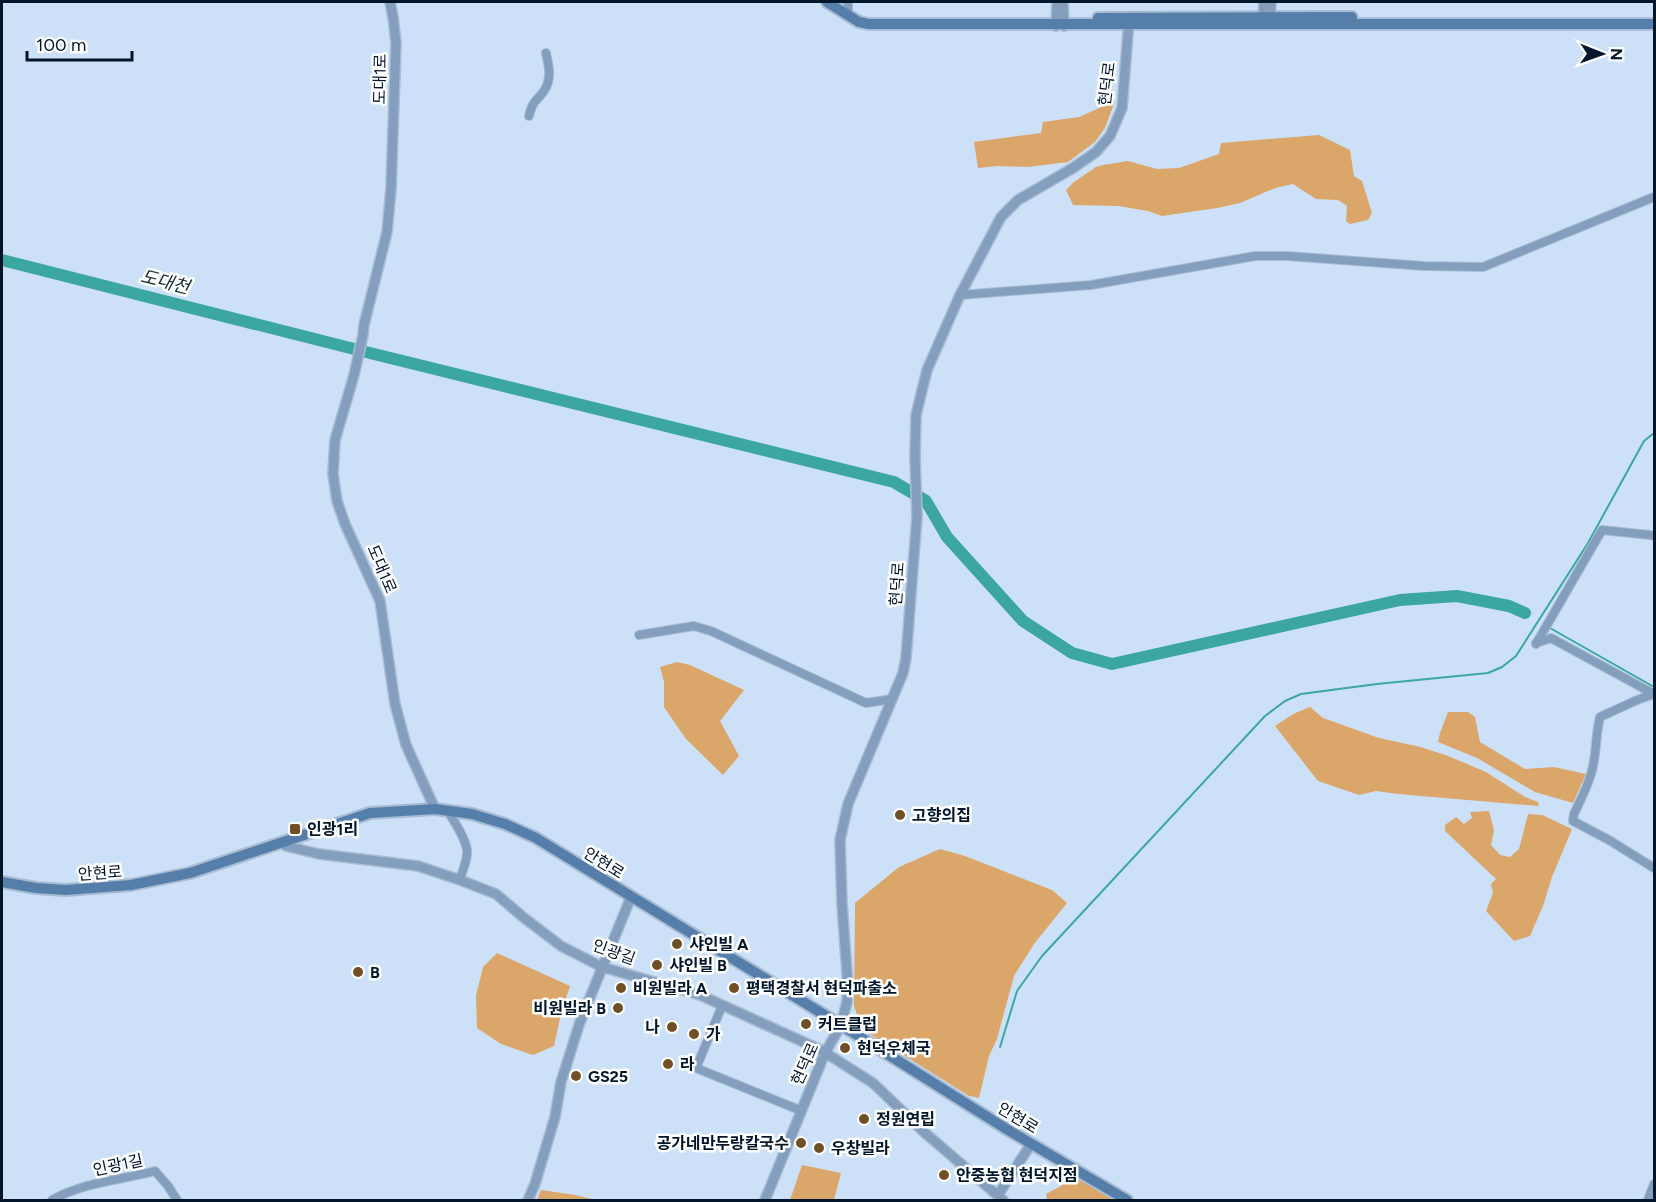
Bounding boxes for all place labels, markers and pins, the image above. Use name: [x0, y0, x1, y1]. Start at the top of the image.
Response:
place label: 고향의집: [912, 806, 971, 825]
marker: 고향의집: [893, 808, 907, 822]
place label: 인광1리: [307, 820, 358, 839]
marker: 인광1리: [288, 822, 302, 836]
place label: 샤인빌 A: [689, 935, 749, 954]
marker: 샤인빌 A: [670, 937, 684, 951]
place label: 샤인빌 B: [669, 956, 727, 975]
marker: 샤인빌 B: [650, 958, 664, 972]
place label: B: [370, 963, 380, 982]
marker: B: [351, 965, 365, 979]
place label: 비원빌라 A: [633, 979, 708, 998]
place label: 평택경찰서 현덕파출소: [746, 979, 897, 998]
marker: 비원빌라 A: [614, 981, 628, 995]
marker: 평택경찰서 현덕파출소: [727, 981, 741, 995]
place label: 비원빌라 B: [534, 999, 606, 1018]
marker: 비원빌라 B: [611, 1001, 625, 1015]
place label: 커트클럽: [818, 1015, 877, 1034]
marker: 커트클럽: [799, 1017, 813, 1031]
place label: 나: [645, 1018, 660, 1037]
marker: 나: [665, 1020, 679, 1034]
place label: 가: [706, 1025, 721, 1044]
marker: 가: [687, 1027, 701, 1041]
place label: 현덕우체국: [857, 1039, 931, 1058]
marker: 현덕우체국: [838, 1041, 852, 1055]
place label: 라: [680, 1055, 695, 1074]
marker: 라: [661, 1057, 675, 1071]
place label: GS25: [588, 1067, 628, 1086]
marker: GS25: [569, 1069, 583, 1083]
place label: 정원연립: [876, 1110, 935, 1129]
marker: 정원연립: [857, 1112, 871, 1126]
place label: 공가네만두랑칼국수: [657, 1134, 789, 1153]
marker: 공가네만두랑칼국수: [794, 1136, 808, 1150]
place label: 우창빌라: [831, 1139, 890, 1158]
marker: 우창빌라: [812, 1141, 826, 1155]
place label: 안중농협 현덕지점: [956, 1166, 1078, 1185]
marker: 안중농협 현덕지점: [937, 1168, 951, 1182]

